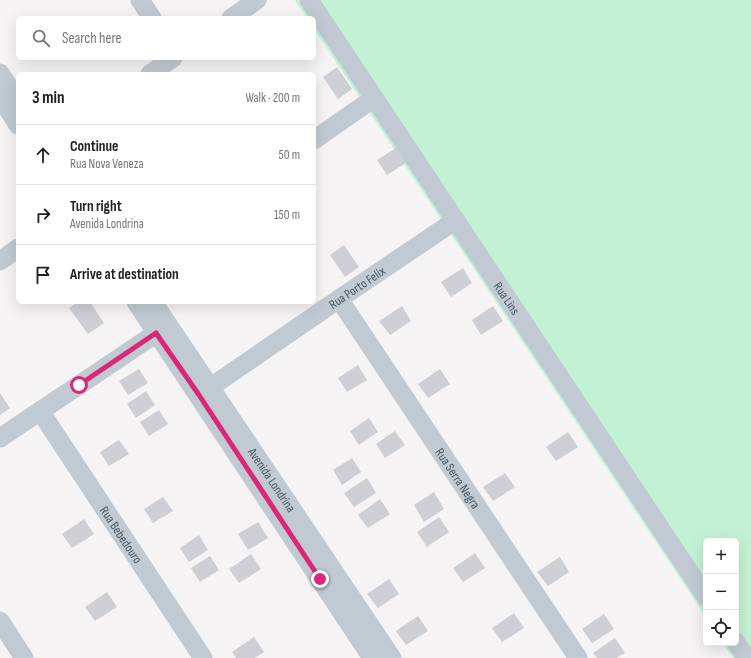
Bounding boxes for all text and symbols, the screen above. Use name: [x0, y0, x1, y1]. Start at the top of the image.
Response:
search box: [16, 16, 316, 60]
icon: search: [30, 27, 52, 49]
text: Search here: [62, 29, 122, 48]
text: 3 min: [32, 88, 65, 108]
text: Walk · 200 m: [245, 90, 300, 106]
text: Continue: [70, 137, 119, 156]
icon: ahead: [32, 144, 54, 166]
text: 50 m: [279, 147, 300, 163]
text: Rua Nova Veneza: [70, 156, 143, 172]
text: Turn right: [70, 197, 122, 216]
icon: right: [32, 204, 54, 226]
text: 150 m: [274, 207, 300, 223]
text: Avenida Londrina: [70, 216, 144, 232]
street label: Rua Porto Felix: [326, 263, 389, 313]
icon: arrive: [32, 264, 54, 286]
text: Arrive at destination: [70, 265, 179, 284]
street label: Rua Lins: [490, 279, 523, 318]
route start: [70, 376, 88, 394]
street label: Avenida Londrina: [244, 444, 299, 515]
street label: Rua Serra Negra: [431, 445, 483, 512]
street label: Rua Bebedouro: [96, 503, 145, 567]
map controls: [703, 538, 739, 646]
button: +: [703, 538, 739, 574]
route end: [311, 570, 329, 588]
button: −: [703, 574, 739, 610]
button: locate: [703, 610, 739, 646]

